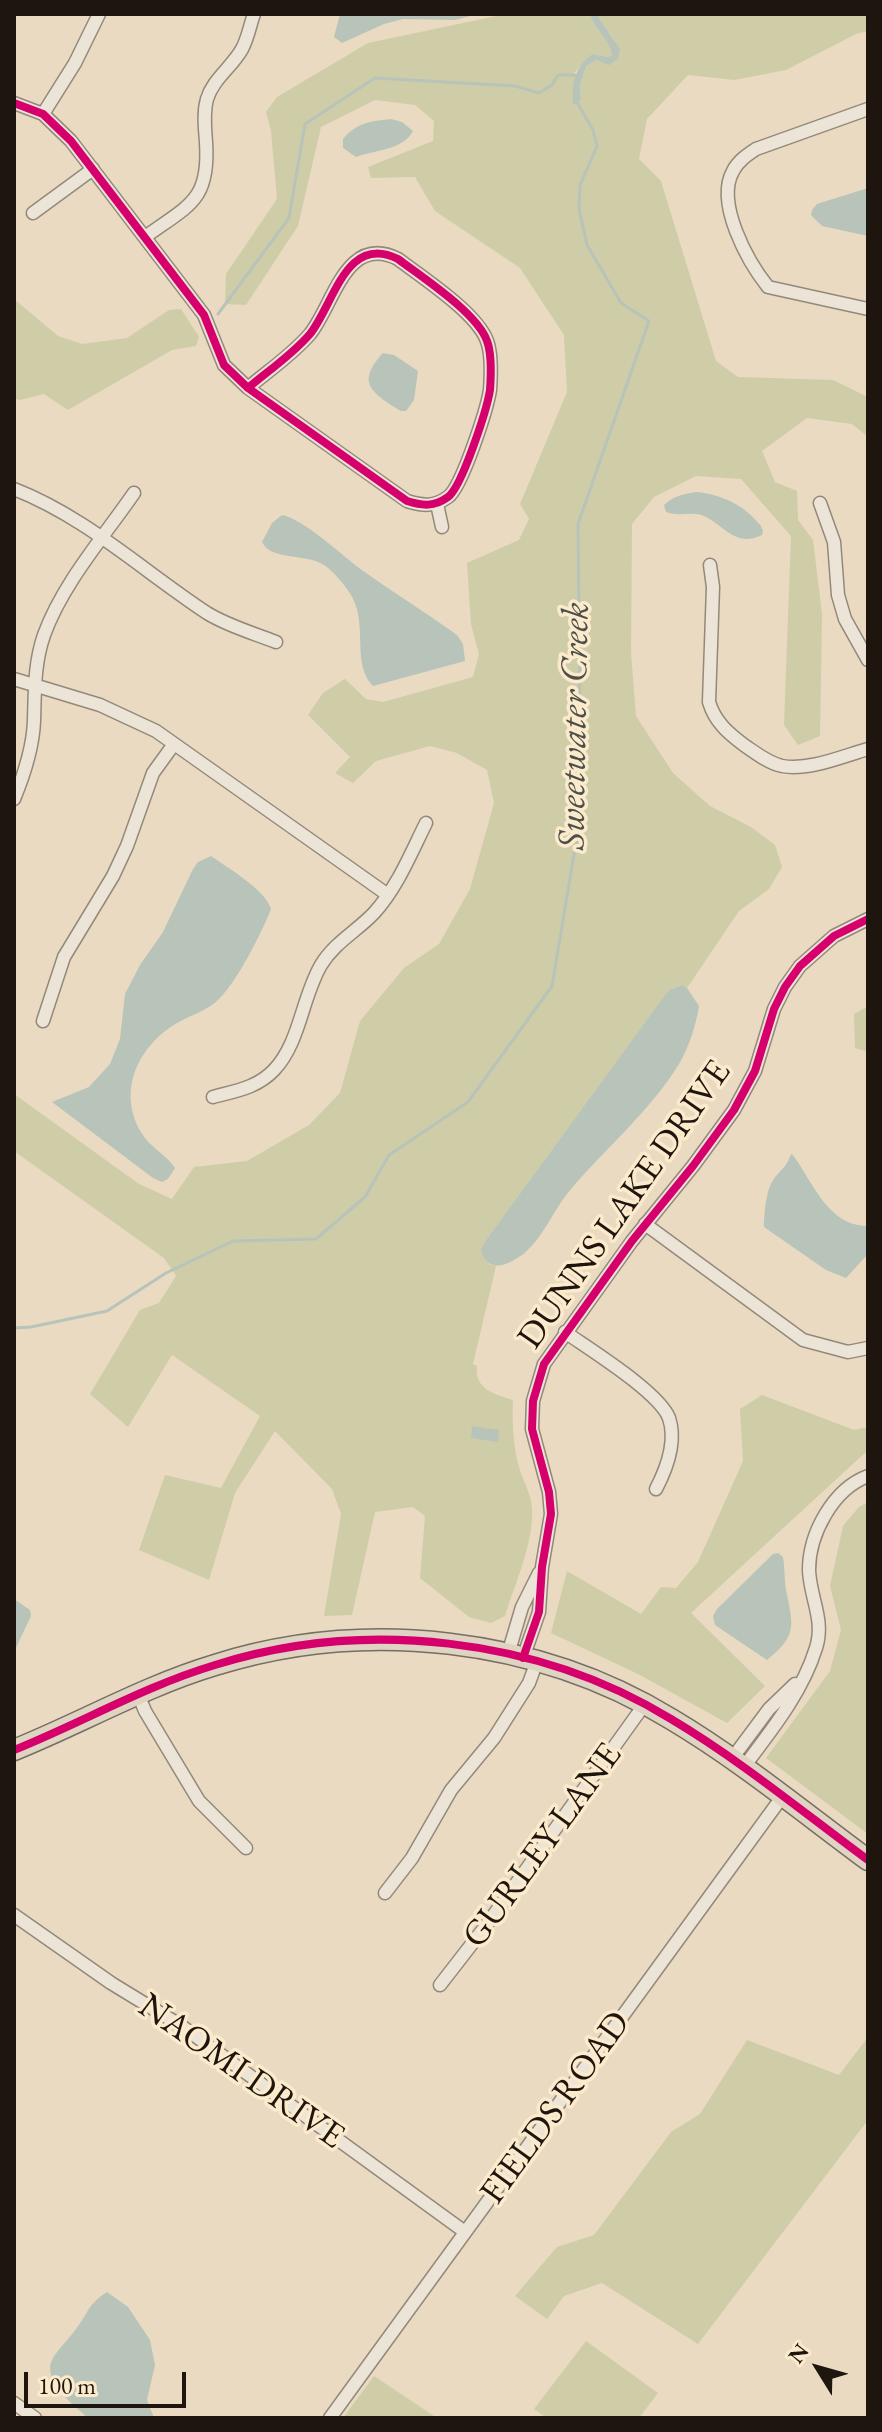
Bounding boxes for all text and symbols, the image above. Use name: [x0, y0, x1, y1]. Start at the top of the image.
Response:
water label: Sweetwater Creek: [550, 602, 600, 850]
street label: DUNNS LAKE DRIVE: [509, 1052, 741, 1358]
street label: GURLEY LANE: [454, 1735, 632, 1957]
street label: NAOMI DRIVE: [130, 1985, 352, 2159]
street label: FIELDS ROAD: [472, 2003, 640, 2213]
north arrow: [778, 2328, 858, 2408]
text: N: [781, 2337, 815, 2369]
scale bar: [28, 2356, 190, 2406]
text: 100 m: [38, 2370, 96, 2401]

